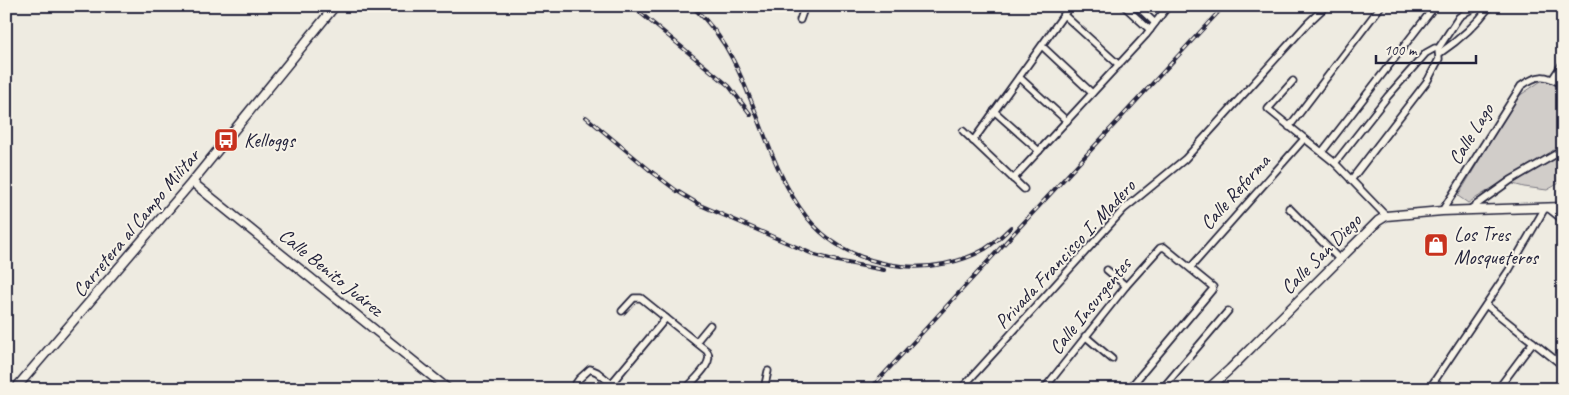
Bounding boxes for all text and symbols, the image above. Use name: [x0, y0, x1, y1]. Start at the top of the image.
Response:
scale bar: [1376, 32, 1476, 64]
text: 100 m: [1384, 41, 1418, 60]
street label: Calle Lago: [1443, 98, 1500, 169]
bus stop icon: Kelloggs: [213, 127, 239, 153]
place label: Kelloggs: [244, 128, 297, 153]
street label: Carretera al Campo Militar: [67, 143, 206, 302]
street label: Calle Reforma: [1195, 148, 1277, 235]
street label: Privada Francisco I. Madero: [989, 173, 1141, 334]
street label: Calle San Diego: [1275, 208, 1367, 300]
street label: Calle Benito Juárez: [274, 222, 389, 323]
place label: Los Tres Mosqueteros: [1454, 222, 1540, 270]
shop icon: Los Tres Mosqueteros: [1423, 232, 1449, 258]
street label: Calle Insurgentes: [1043, 251, 1138, 359]

